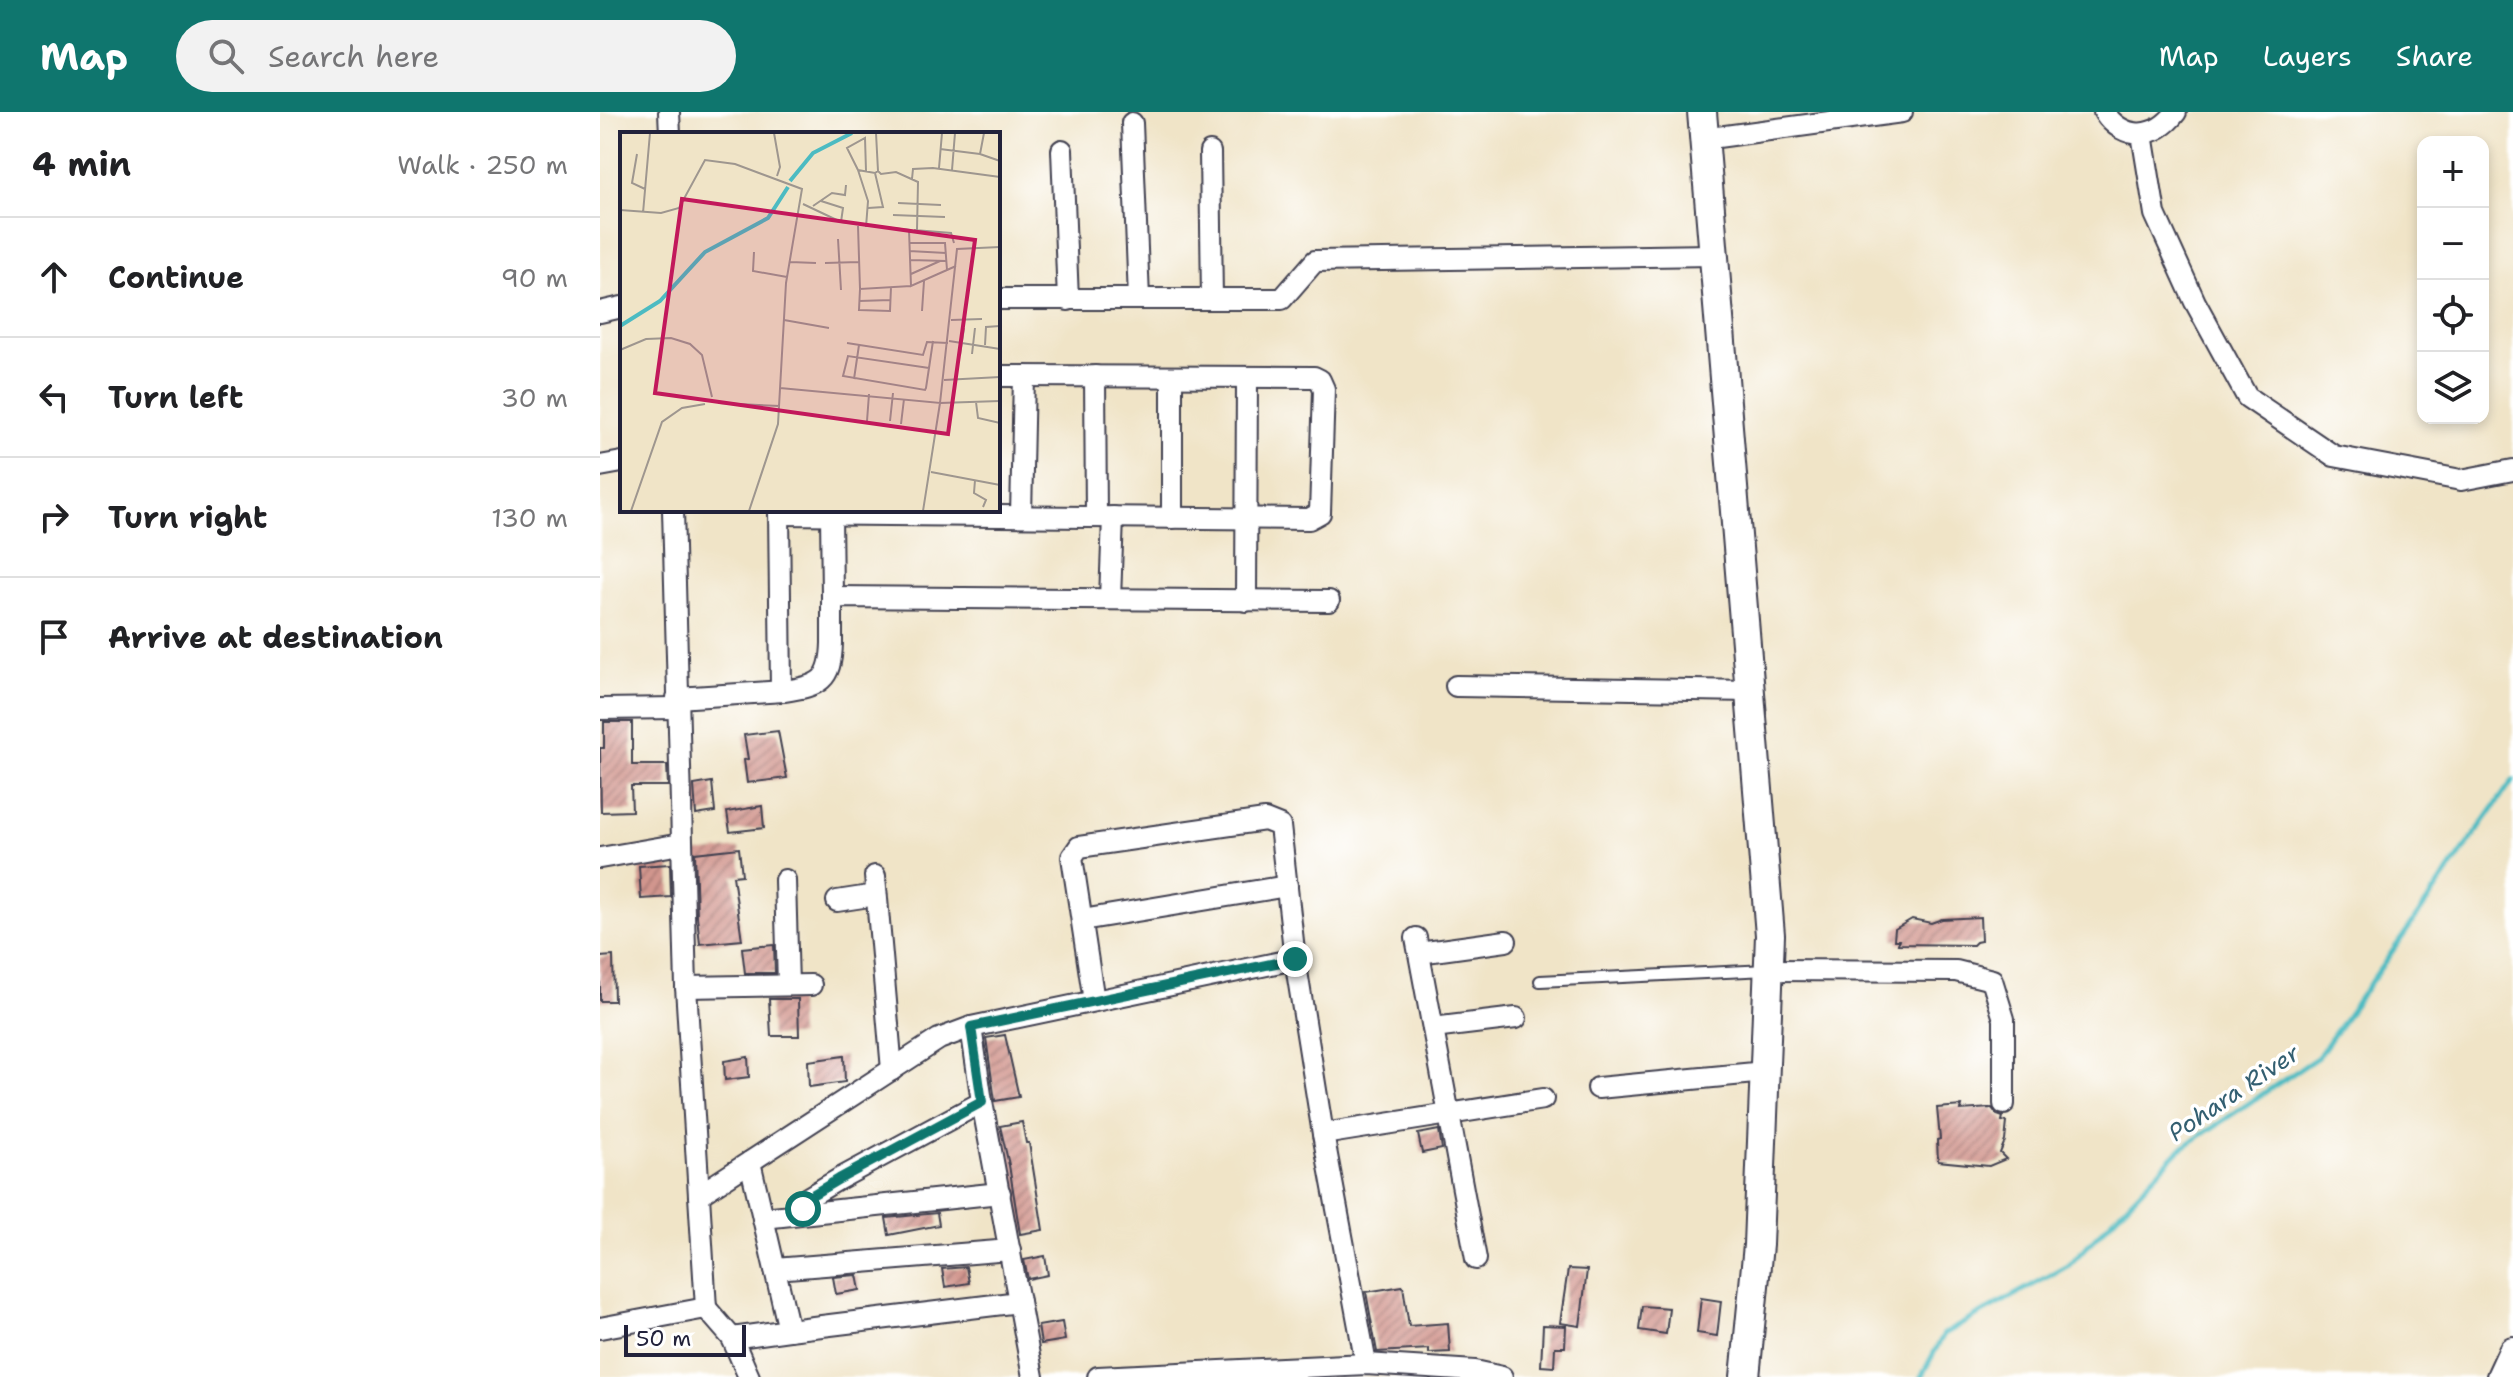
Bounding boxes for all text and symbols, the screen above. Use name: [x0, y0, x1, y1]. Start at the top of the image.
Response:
search box: [176, 20, 736, 92]
text: Map: [40, 31, 128, 82]
icon: search: [204, 34, 248, 78]
text: Search here: [268, 36, 439, 77]
text: Map: [2159, 37, 2219, 75]
text: Layers: [2263, 37, 2352, 75]
text: Share: [2396, 37, 2473, 75]
inset map: [620, 132, 1000, 512]
map controls: [2417, 136, 2489, 424]
button: +: [2417, 136, 2489, 208]
text: 4 min: [32, 141, 131, 187]
text: Walk · 250 m: [397, 147, 568, 182]
button: −: [2417, 208, 2489, 280]
icon: ahead: [32, 255, 76, 299]
text: Continue: [108, 257, 244, 298]
text: 90 m: [501, 260, 568, 295]
button: locate: [2417, 280, 2489, 352]
button: layers: [2417, 352, 2489, 424]
icon: left: [32, 375, 76, 419]
text: Turn left: [108, 377, 243, 418]
text: 30 m: [501, 380, 568, 415]
icon: right: [32, 495, 76, 539]
text: Turn right: [108, 497, 267, 538]
text: 130 m: [491, 500, 568, 535]
icon: arrive: [32, 615, 76, 659]
text: Arrive at destination: [108, 617, 443, 658]
route end: [1277, 941, 1313, 977]
water label: Pohara River: [2162, 1037, 2306, 1149]
route start: [785, 1191, 821, 1227]
scale bar: [624, 1321, 746, 1357]
text: 50 m: [636, 1324, 691, 1353]

